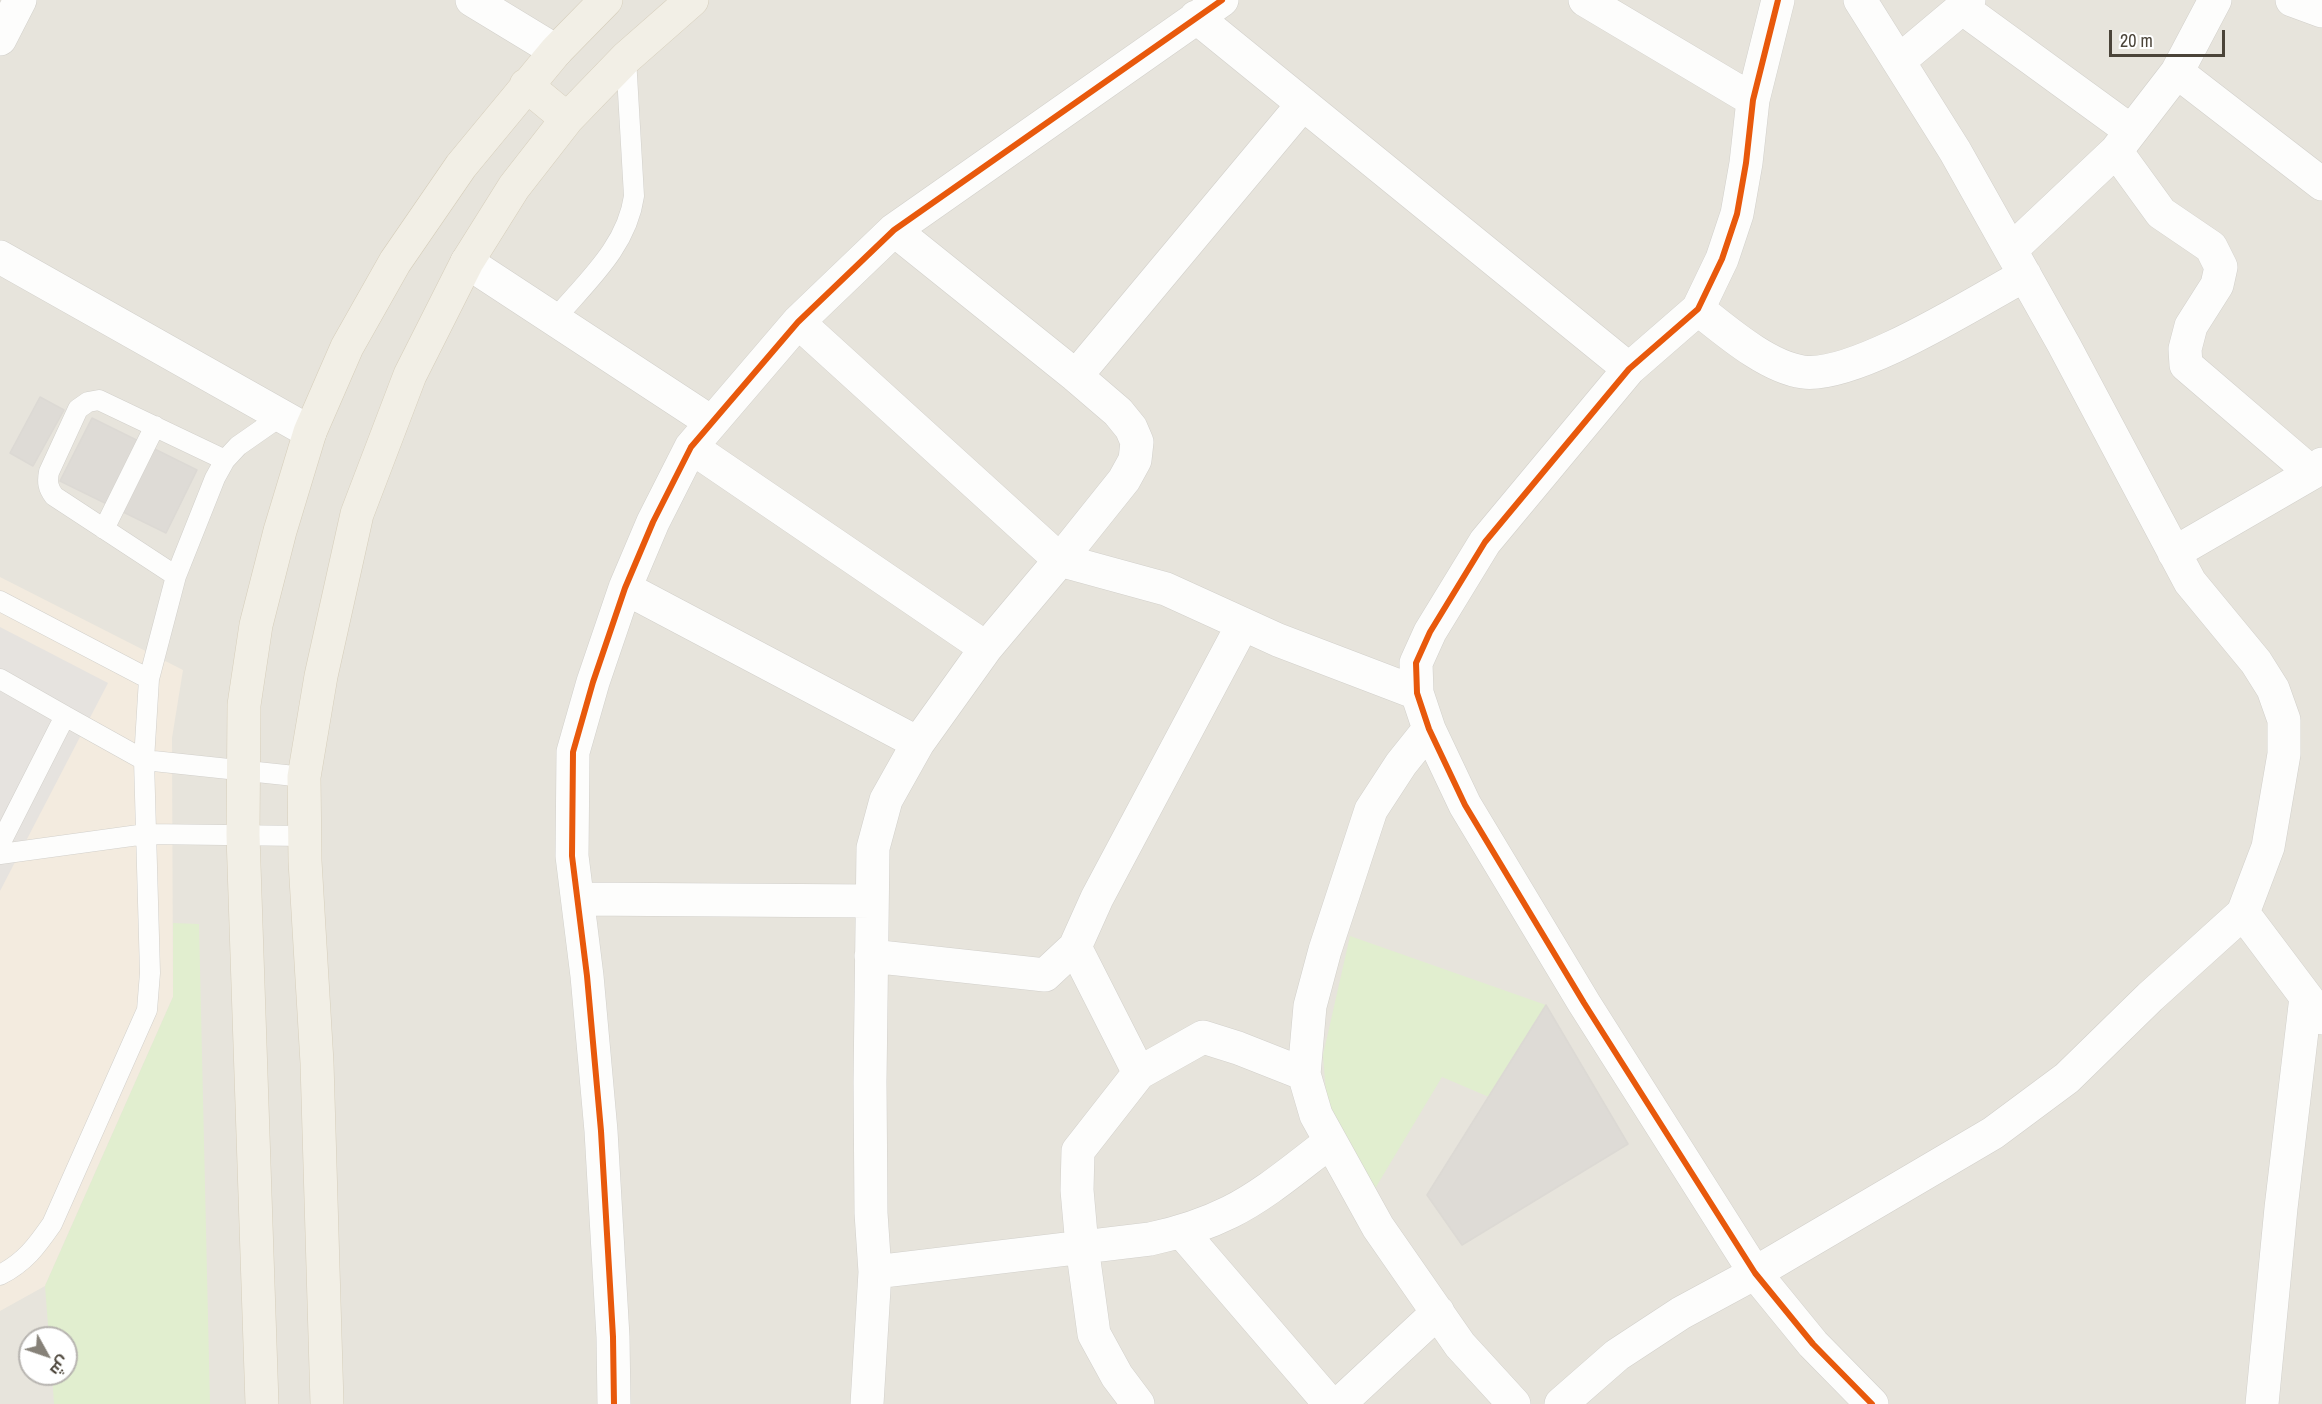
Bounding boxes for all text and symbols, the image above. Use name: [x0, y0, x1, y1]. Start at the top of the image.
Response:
scale bar: [2112, 18, 2228, 56]
text: 20 m: [2120, 28, 2153, 53]
north arrow: [18, 1326, 78, 1386]
text: ش: [45, 1351, 75, 1381]

